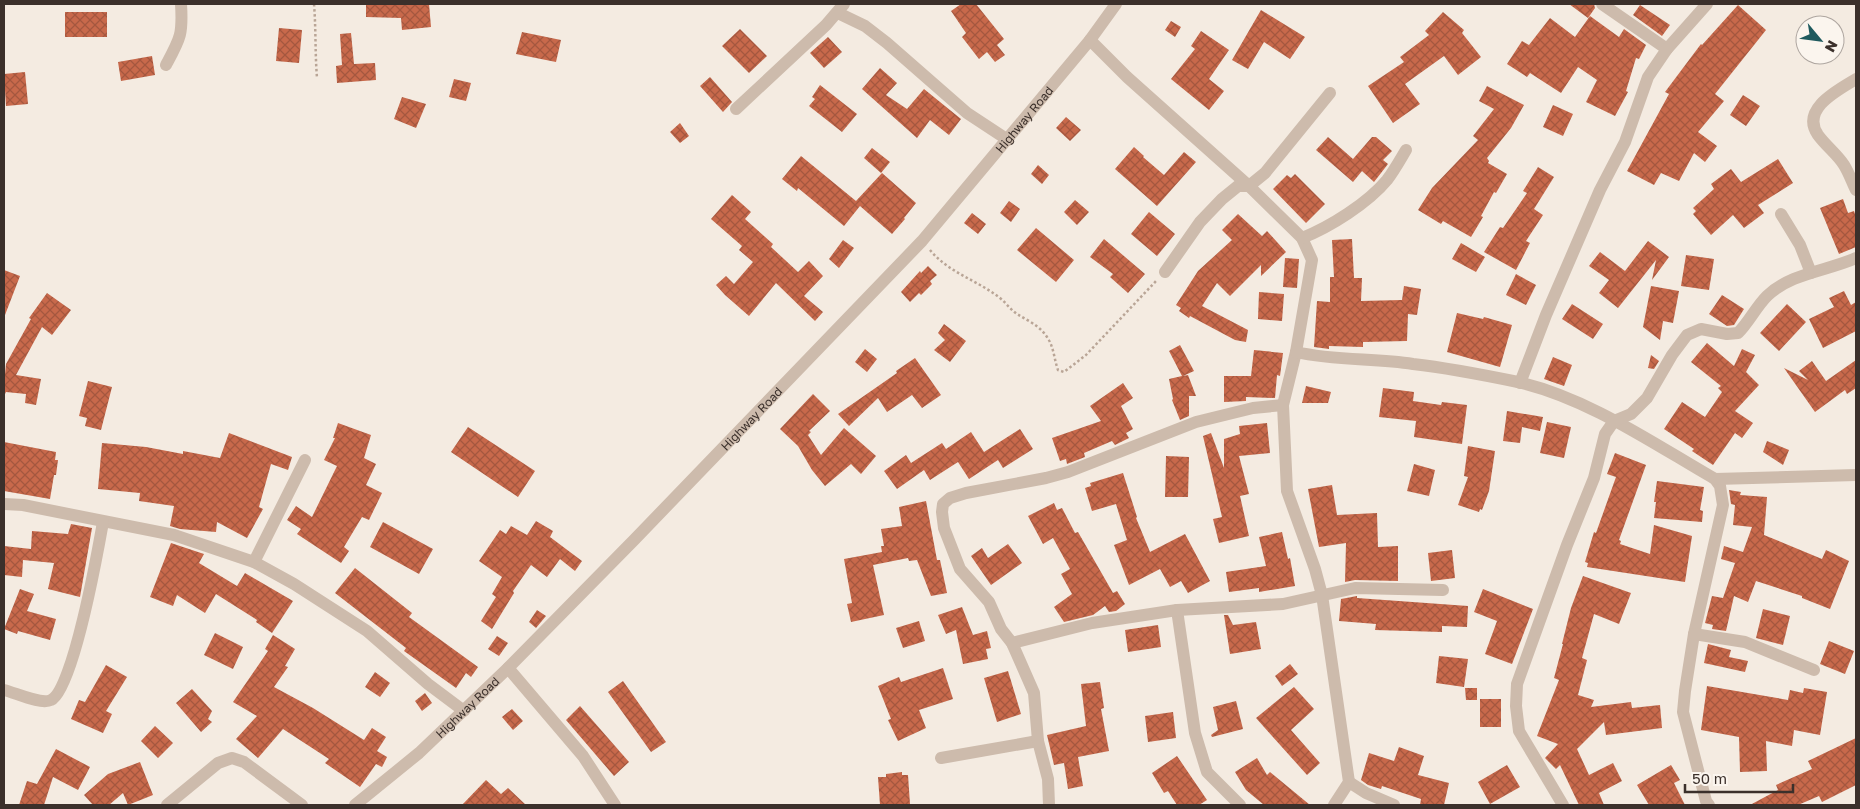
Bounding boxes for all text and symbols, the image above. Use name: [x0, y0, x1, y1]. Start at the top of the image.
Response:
north arrow: [1795, 15, 1845, 65]
text: N: [1822, 38, 1842, 55]
street label: Highway Road: [992, 83, 1056, 156]
street label: Highway Road: [717, 384, 785, 453]
street label: Highway Road: [432, 673, 502, 741]
scale bar: [1685, 762, 1792, 794]
text: 50 m: [1692, 769, 1727, 787]

